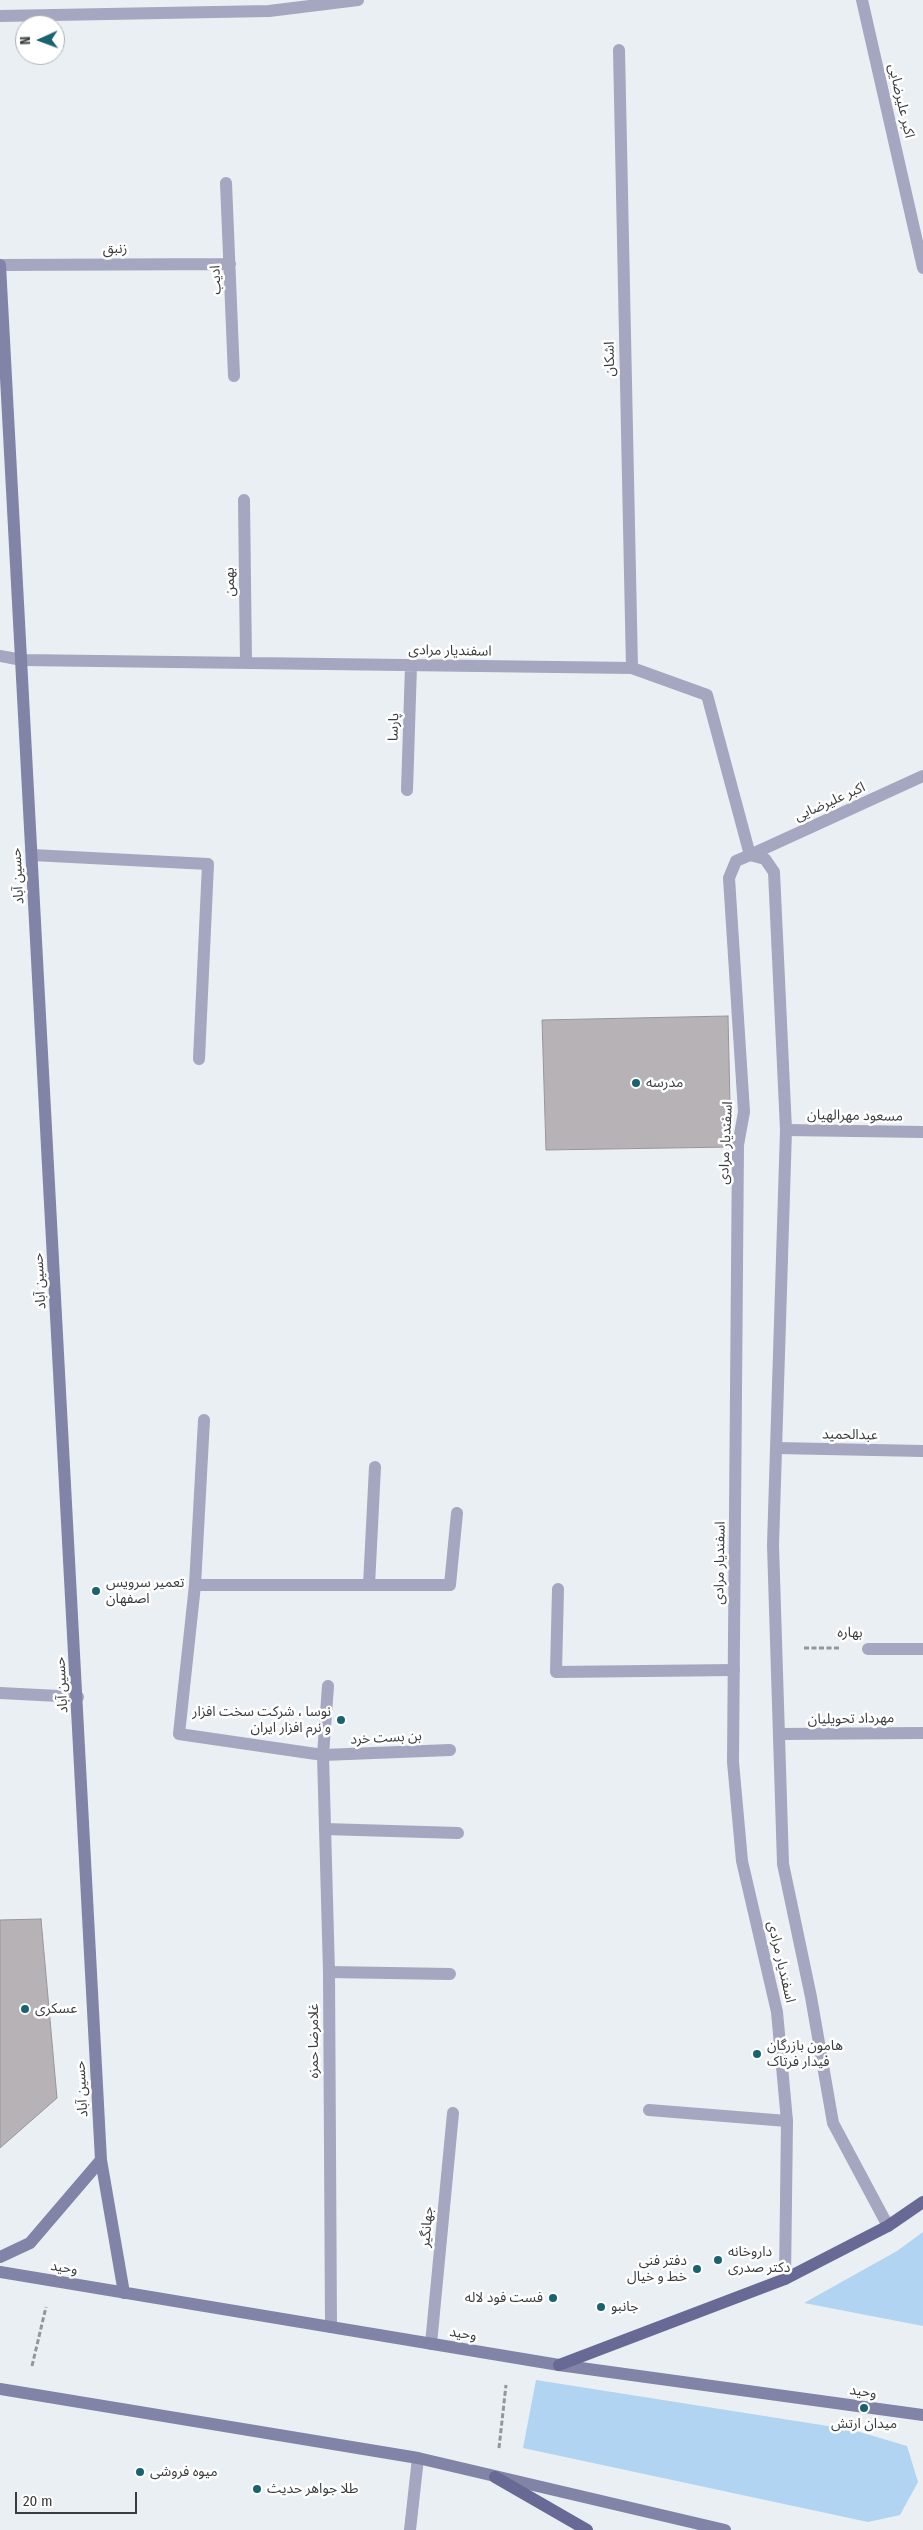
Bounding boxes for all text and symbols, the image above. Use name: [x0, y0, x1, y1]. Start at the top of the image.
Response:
north arrow: [15, 15, 65, 65]
text: N: [17, 36, 34, 45]
street label: اکبر علیرضایی: [884, 62, 918, 140]
street label: زنبق: [103, 241, 127, 257]
street label: ادیب: [207, 265, 225, 295]
street label: اشکان: [601, 341, 619, 377]
street label: بهمن: [221, 567, 239, 597]
street label: اسفندیار مرادی: [408, 642, 492, 660]
street label: پارسا: [385, 713, 403, 741]
street label: اکبر علیرضایی: [792, 779, 868, 825]
street label: حسین آباد: [8, 847, 28, 905]
place label: مدرسه: [646, 1075, 683, 1091]
marker: مدرسه: [630, 1077, 642, 1089]
street label: اسفندیار مرادی: [715, 1101, 737, 1185]
street label: مسعود مهرالهیان: [807, 1107, 903, 1125]
street label: حسین آباد: [30, 1252, 50, 1310]
street label: عبدالحمید: [822, 1426, 878, 1444]
street label: اسفندیار مرادی: [711, 1521, 729, 1605]
place label: تعمیر سرویس اصفهان: [106, 1575, 184, 1608]
marker: تعمیر سرویس اصفهان: [90, 1585, 102, 1597]
street label: بهاره: [837, 1624, 863, 1642]
street label: حسین آباد: [52, 1656, 72, 1714]
place label: نوسا ، شرکت سخت افزار و نرم افزار ایران: [192, 1704, 331, 1736]
street label: مهرداد تحویلیان: [808, 1710, 894, 1728]
marker: نوسا ، شرکت سخت افزار و نرم افزار ایران: [335, 1714, 347, 1726]
street label: بن بست خرد: [350, 1728, 422, 1748]
street label: اسفندیار مرادی: [763, 1919, 799, 2005]
place label: عسکری: [35, 2001, 77, 2017]
marker: عسکری: [19, 2003, 31, 2015]
street label: غلامرضا حمزه: [306, 2004, 322, 2078]
place label: هامون بازرگان فیدار فرتاک: [767, 2038, 843, 2070]
marker: هامون بازرگان فیدار فرتاک: [751, 2048, 763, 2060]
street label: حسین آباد: [72, 2060, 92, 2118]
street label: جهانگیر: [417, 2206, 437, 2248]
place label: داروخانه دکتر صدری: [728, 2244, 790, 2276]
place label: دفتر فنی خط و خیال: [627, 2253, 687, 2286]
marker: داروخانه دکتر صدری: [712, 2254, 724, 2266]
street label: وحید: [49, 2258, 79, 2278]
marker: دفتر فنی خط و خیال: [691, 2263, 703, 2275]
place label: فست فود لاله: [465, 2290, 543, 2306]
marker: فست فود لاله: [547, 2292, 559, 2304]
place label: جانبو: [611, 2299, 638, 2315]
marker: جانبو: [595, 2301, 607, 2313]
street label: وحید: [448, 2324, 478, 2344]
street label: وحید: [848, 2382, 878, 2402]
marker: میدان ارتش: [858, 2402, 870, 2414]
place label: میدان ارتش: [831, 2416, 897, 2432]
place label: میوه فروشی: [150, 2464, 217, 2480]
marker: میوه فروشی: [134, 2466, 146, 2478]
place label: طلا جواهر حدیث: [267, 2481, 358, 2497]
scale bar: [18, 2482, 140, 2514]
marker: طلا جواهر حدیث: [251, 2483, 263, 2495]
text: 20 m: [23, 2492, 53, 2510]

